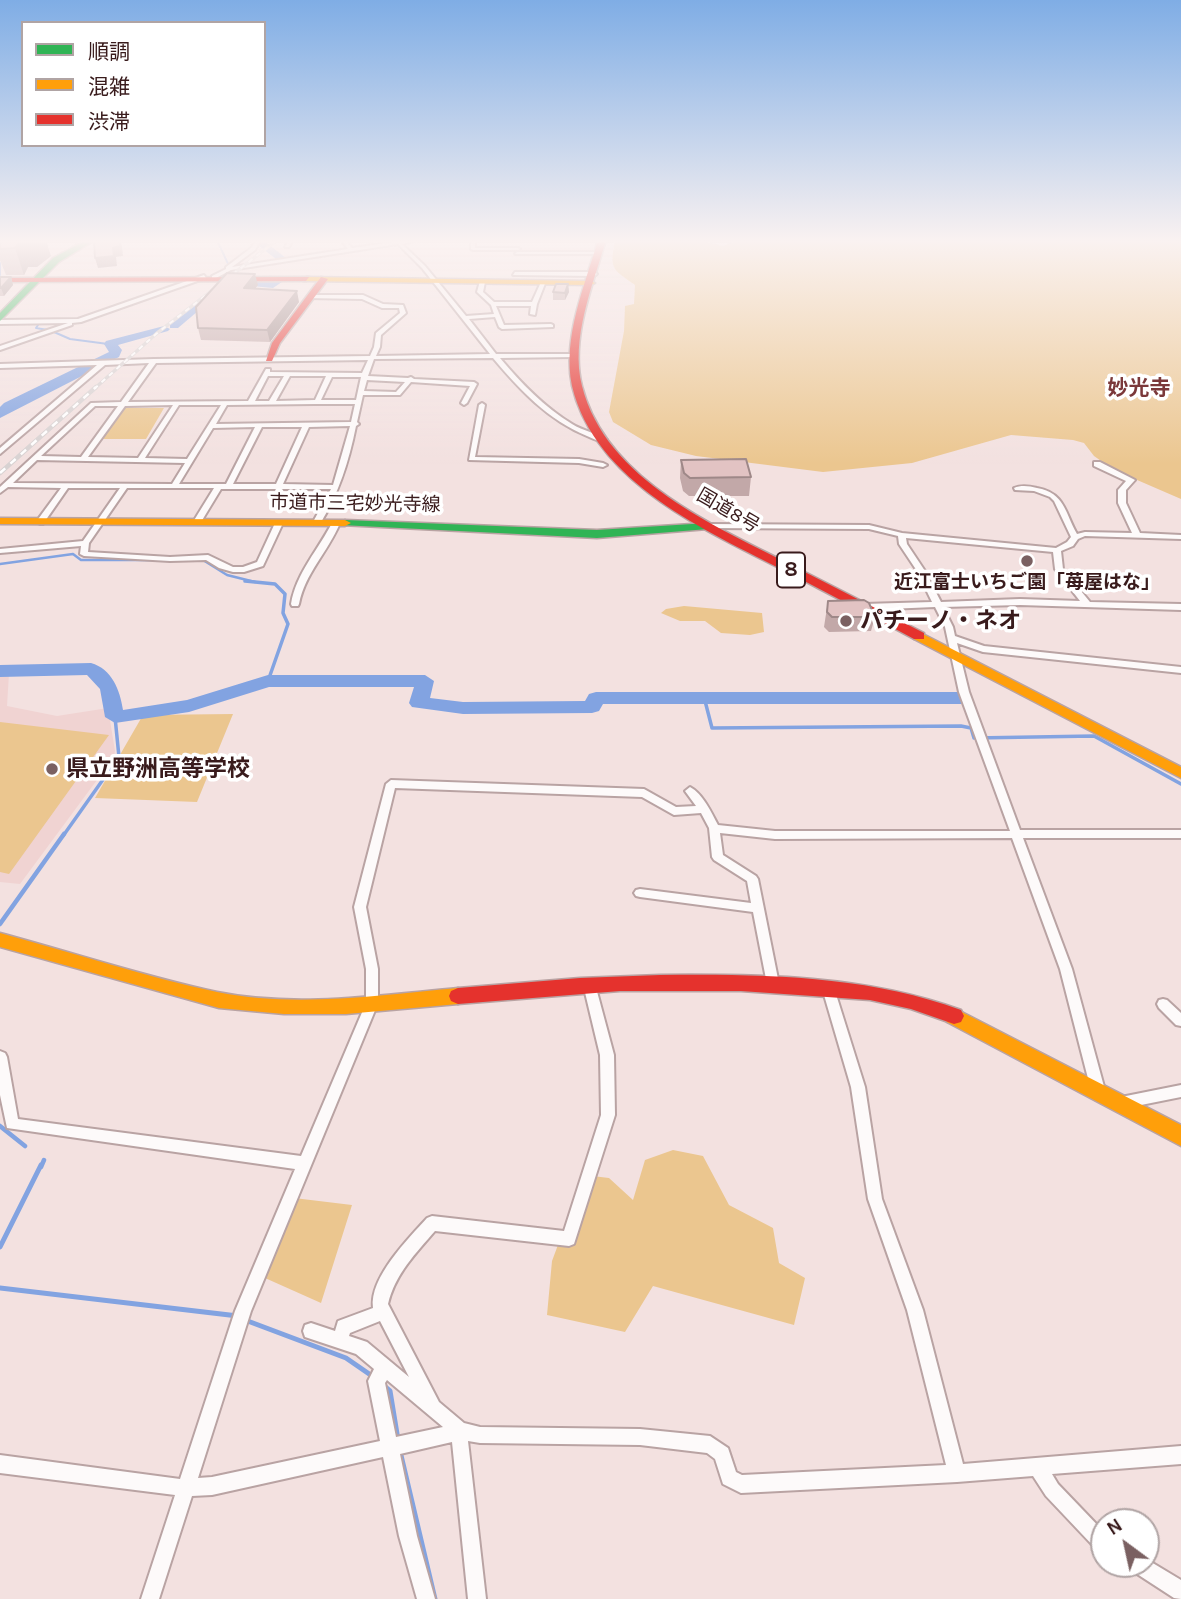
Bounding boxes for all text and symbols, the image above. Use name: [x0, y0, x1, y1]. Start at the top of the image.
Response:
legend: [21, 21, 266, 147]
text: 順調: [88, 40, 130, 64]
text: 混雑: [88, 75, 130, 99]
text: 渋滞: [88, 110, 130, 134]
district label: 妙光寺: [1108, 376, 1170, 402]
street label: 国道8号: [693, 484, 763, 538]
street label: 市道市三宅妙光寺線: [269, 491, 441, 517]
road number: 8: [777, 552, 805, 588]
marker: 近江富士いちご園「苺屋はな」: [1019, 553, 1035, 569]
place label: 近江富士いちご園「苺屋はな」: [894, 572, 1160, 594]
place label: パチーノ・ネオ: [860, 607, 1021, 635]
marker: パチーノ・ネオ: [838, 613, 854, 629]
place label: 県立野洲高等学校: [66, 755, 250, 783]
marker: 県立野洲高等学校: [44, 761, 60, 777]
north arrow: [1090, 1508, 1160, 1578]
text: N: [1103, 1514, 1126, 1540]

